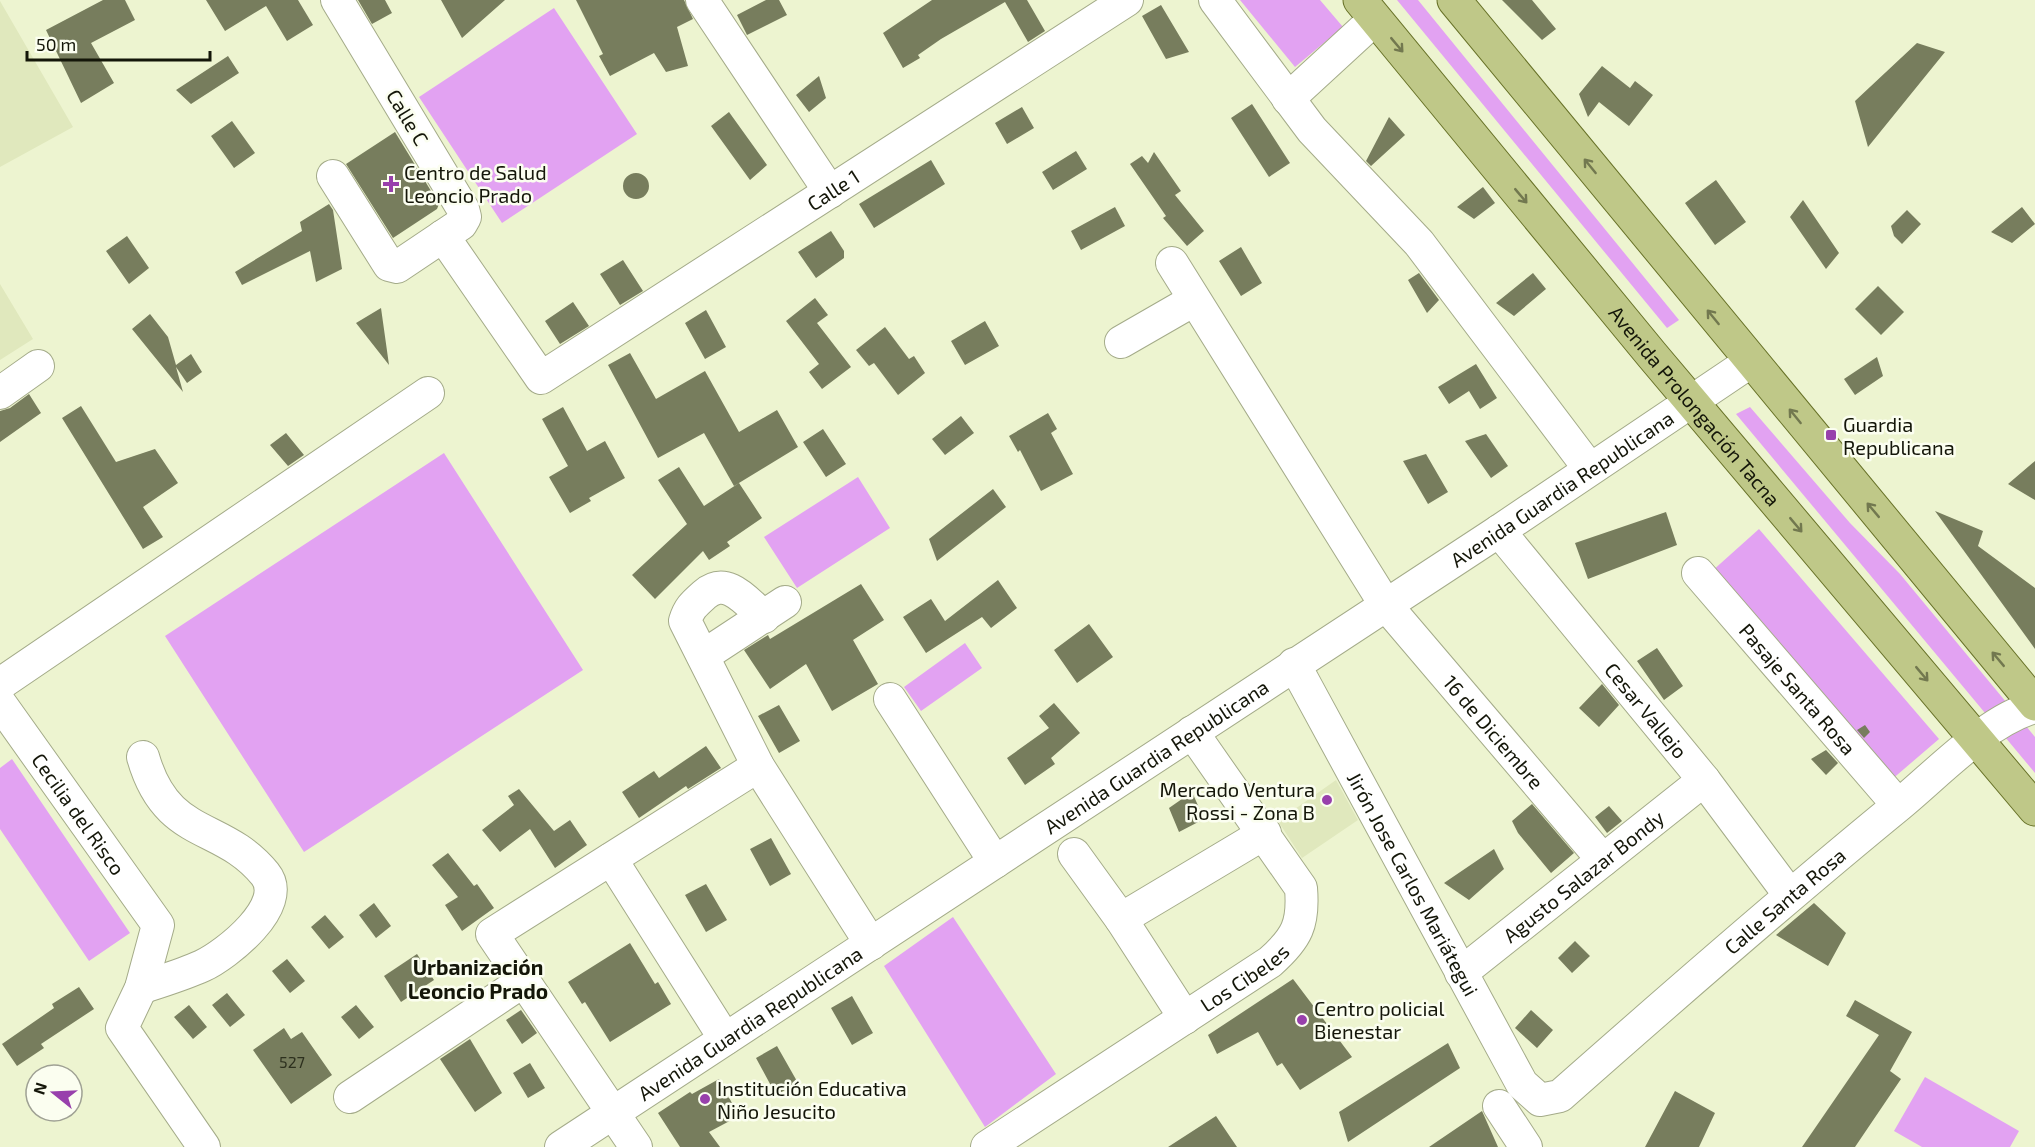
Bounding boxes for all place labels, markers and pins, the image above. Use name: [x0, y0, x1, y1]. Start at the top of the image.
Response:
place label: Centro de Salud Leoncio Prado: [404, 160, 547, 207]
marker: Centro de Salud Leoncio Prado: [382, 175, 400, 193]
place label: Guardia Republicana: [1843, 412, 1955, 459]
marker: Guardia Republicana: [1824, 428, 1838, 442]
place label: Mercado Ventura Rossi - Zona B: [1160, 777, 1315, 824]
marker: Mercado Ventura Rossi - Zona B: [1320, 793, 1334, 807]
place label: Centro policial Bienestar: [1314, 996, 1445, 1043]
marker: Centro policial Bienestar: [1295, 1013, 1309, 1027]
place label: Institución Educativa Niño Jesucito: [717, 1076, 907, 1123]
marker: Institución Educativa Niño Jesucito: [698, 1092, 712, 1106]

